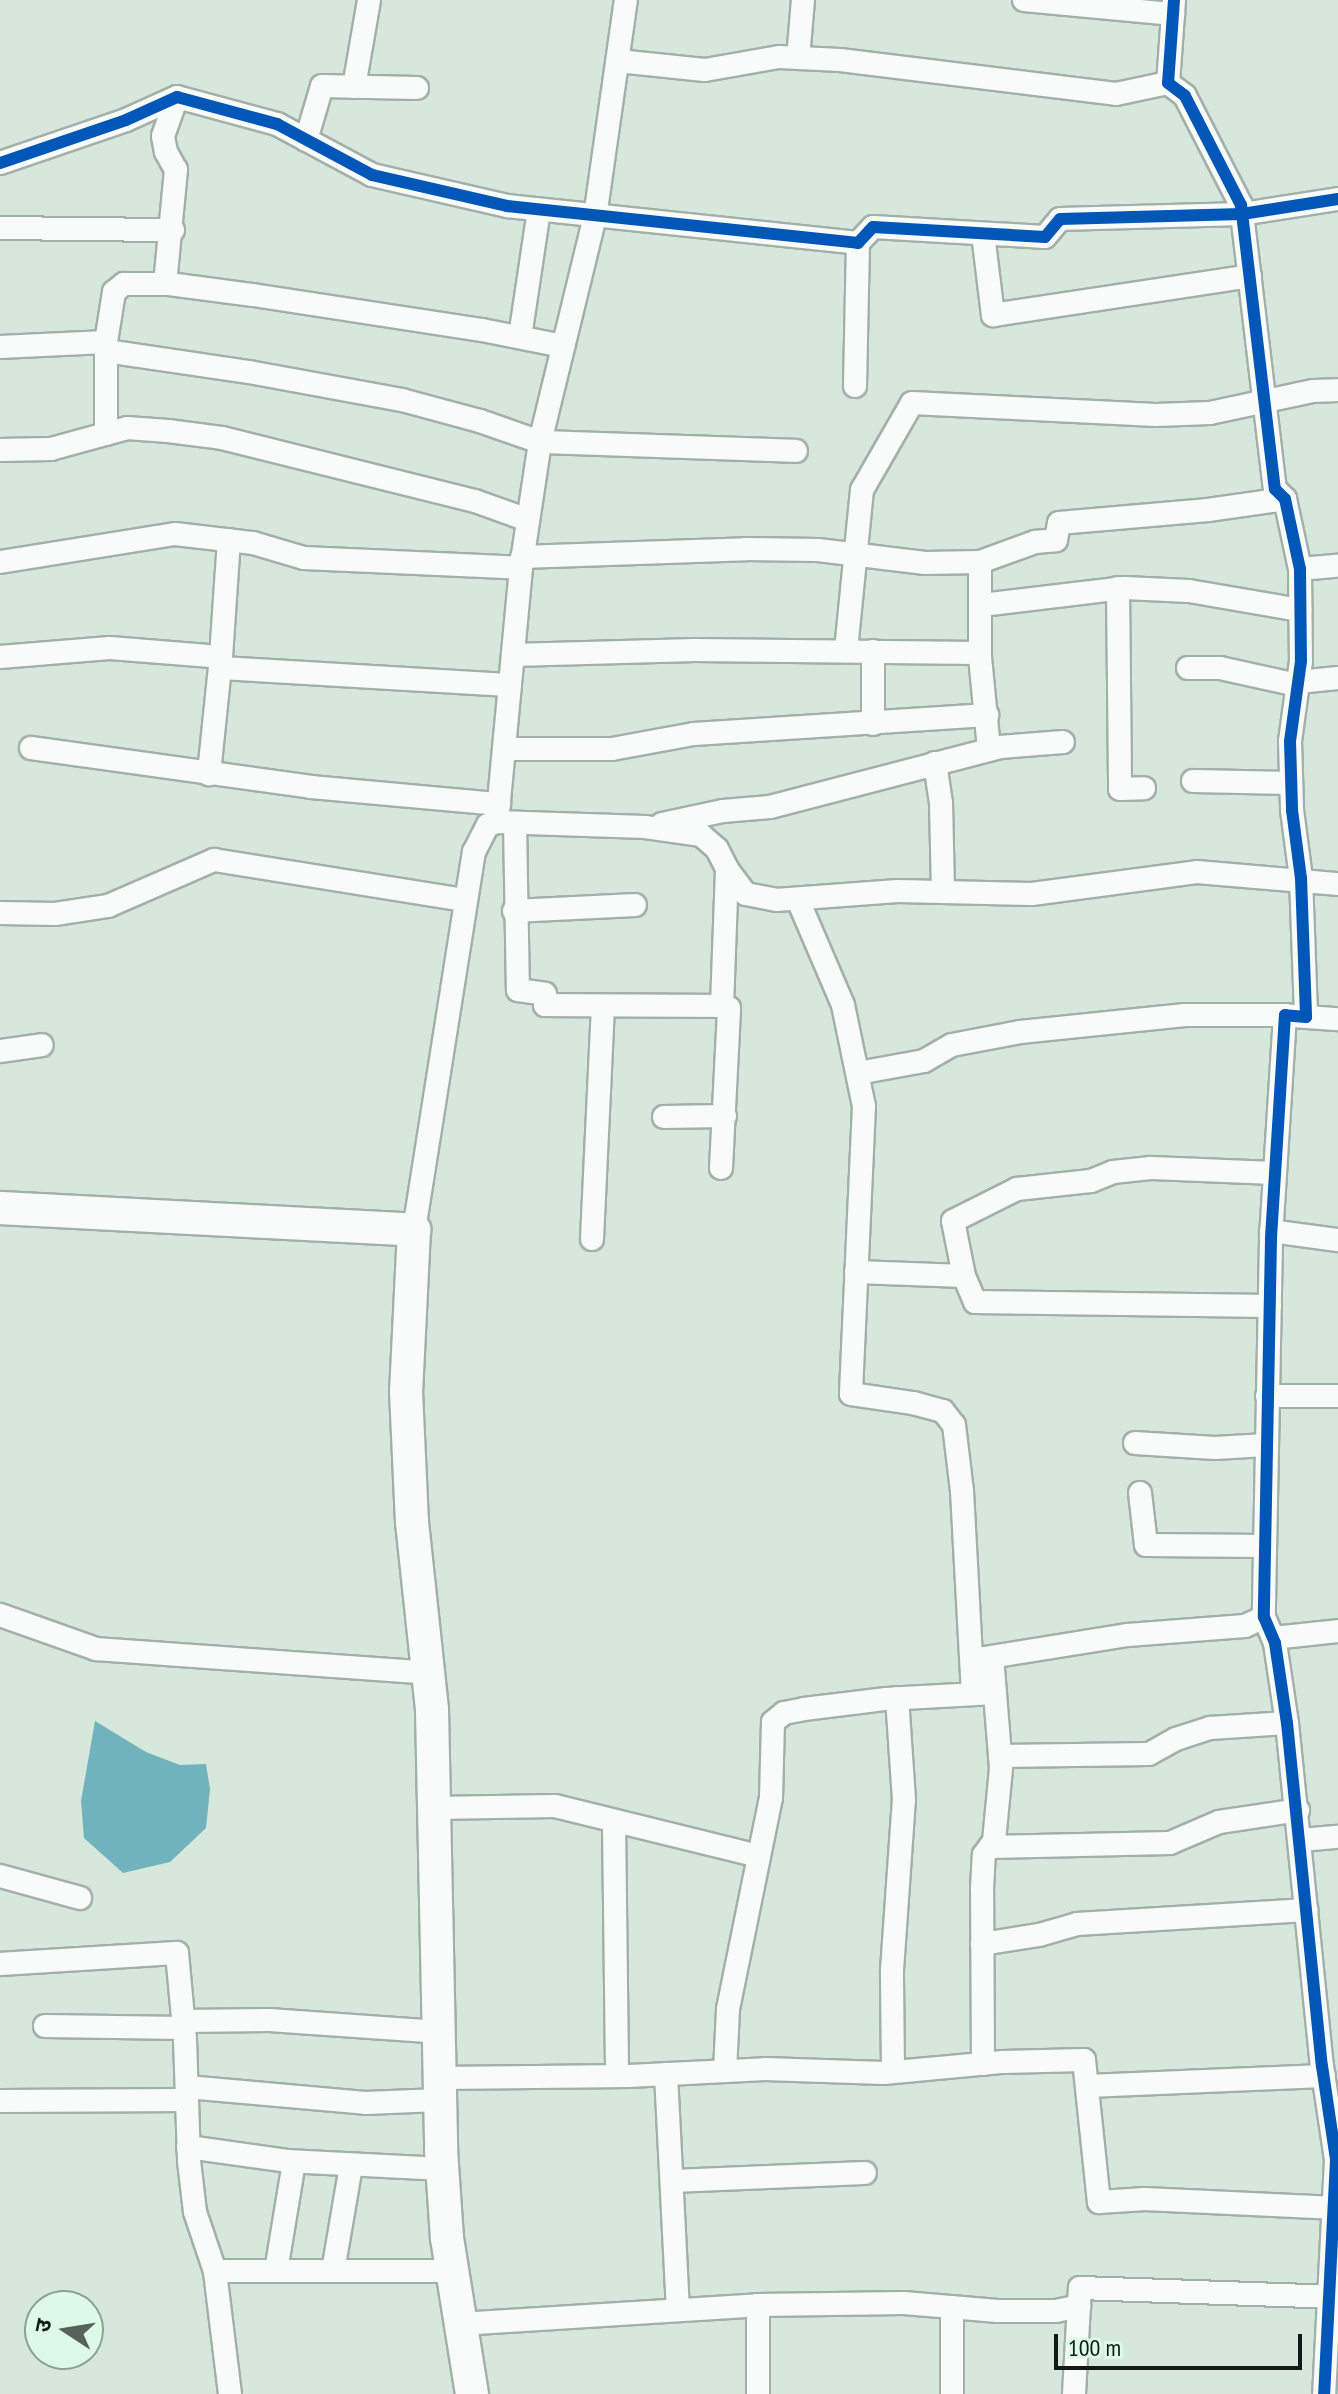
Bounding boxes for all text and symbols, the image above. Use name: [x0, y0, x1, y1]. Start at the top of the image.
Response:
north arrow: [24, 2290, 104, 2370]
text: उ: [27, 2316, 58, 2335]
scale bar: [1058, 2318, 1306, 2368]
text: 100 m: [1068, 2332, 1121, 2363]

